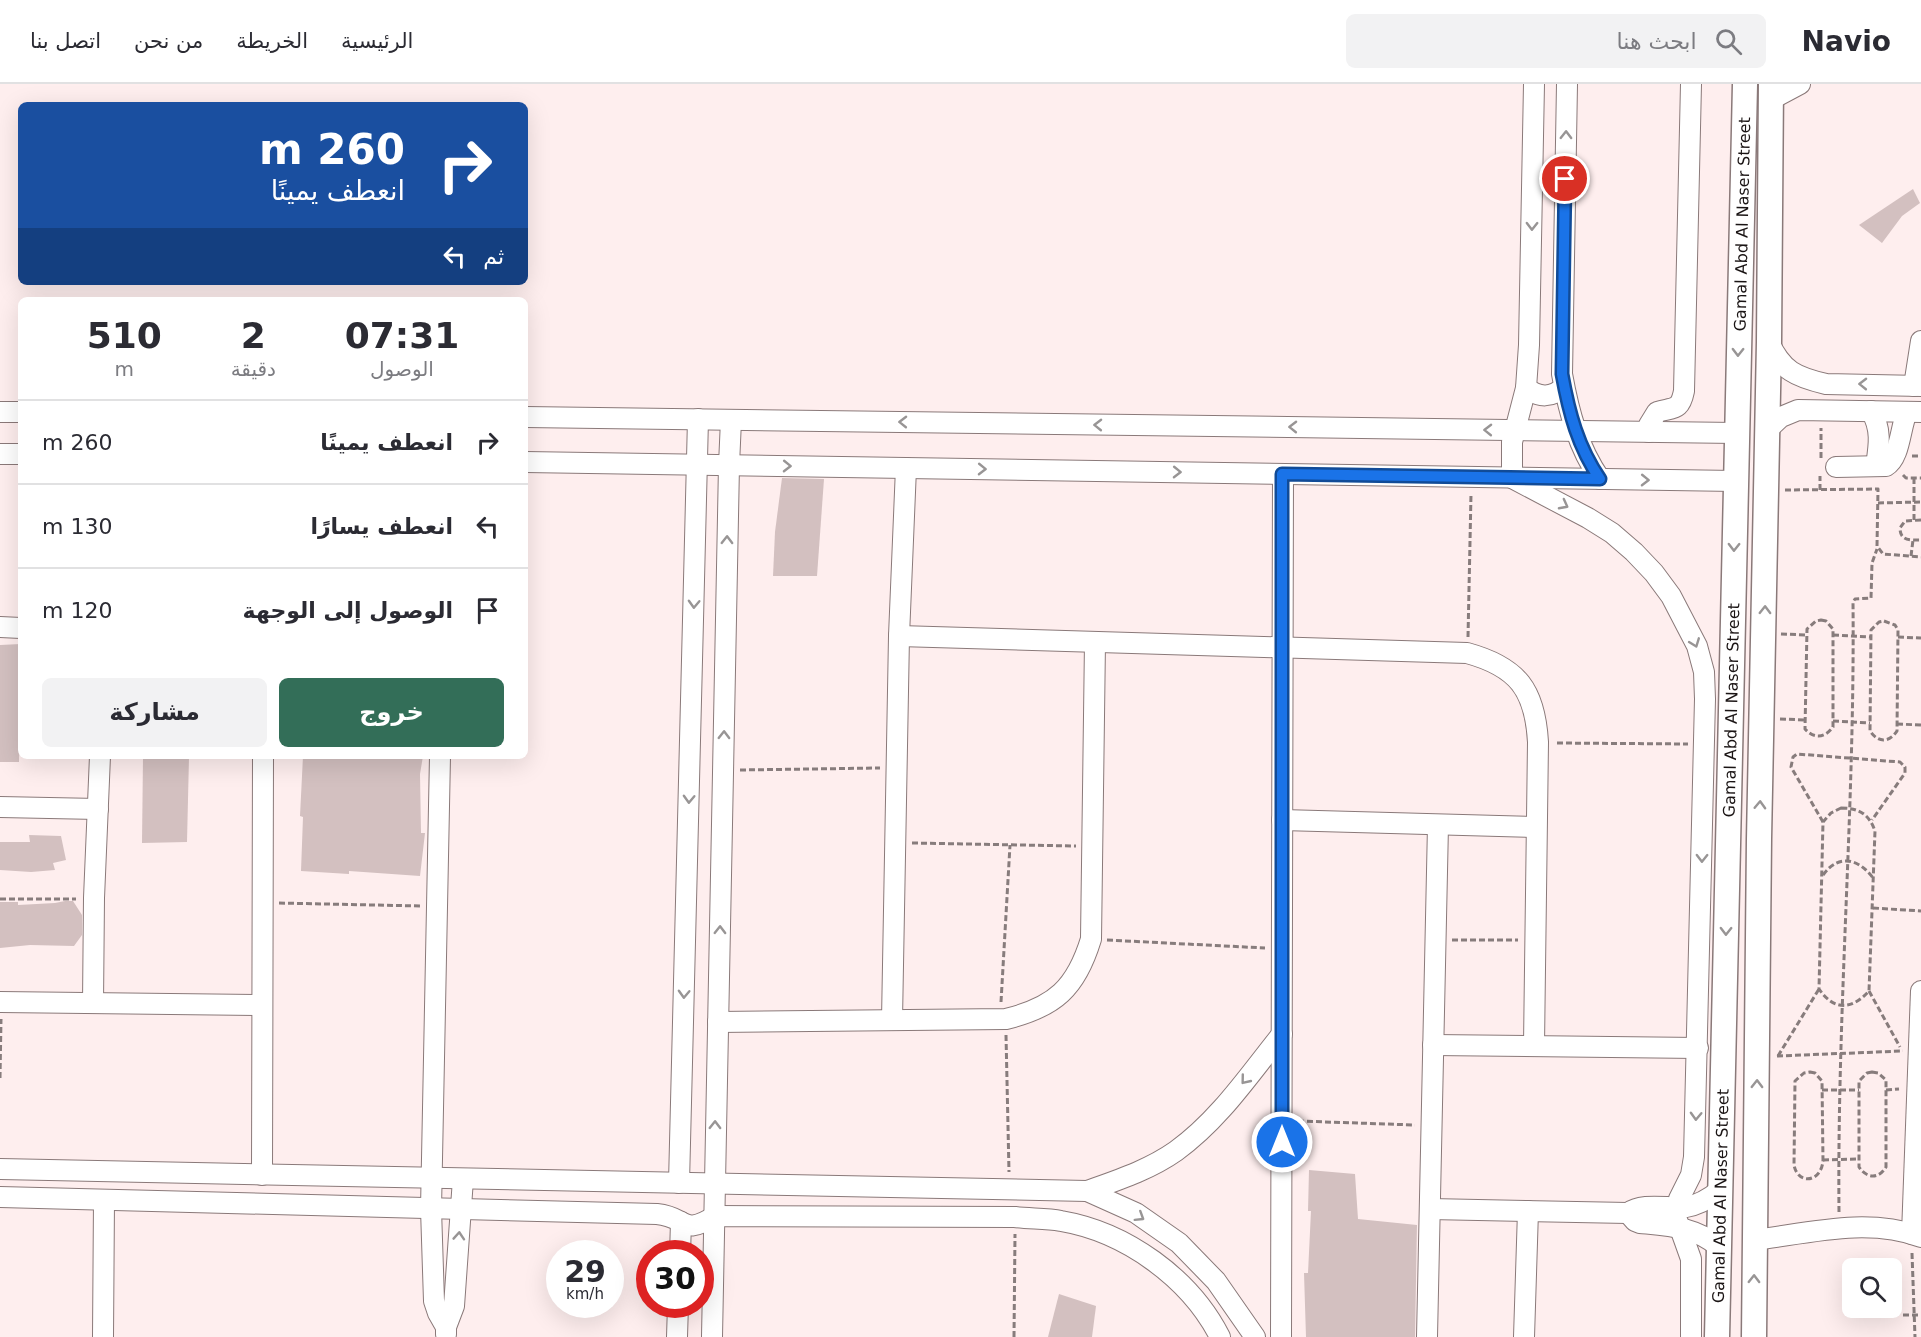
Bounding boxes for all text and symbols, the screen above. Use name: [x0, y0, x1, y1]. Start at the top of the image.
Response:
search box: [1346, 14, 1766, 68]
icon: search: [1712, 25, 1745, 58]
text: Navio: [1802, 25, 1891, 58]
text: اتصل بنا: [30, 29, 101, 53]
text: من نحن: [134, 29, 203, 53]
text: الخريطة: [236, 29, 308, 53]
text: الرئيسية: [341, 29, 413, 53]
text: ابحث هنا: [1617, 29, 1697, 54]
street label: Gamal Abd Al Naser Street: [1730, 117, 1754, 332]
text: 260 m: [259, 125, 405, 174]
icon: right: [426, 126, 504, 204]
one-way arrow: [1559, 130, 1572, 139]
pin: [1539, 153, 1590, 204]
icon: arrive: [1548, 162, 1581, 195]
text: انعطف يمينًا: [271, 175, 405, 206]
one-way arrow: [1525, 222, 1538, 231]
icon: left: [438, 240, 471, 273]
text: ثم: [483, 244, 504, 269]
text: 510: [87, 315, 162, 356]
text: 2: [241, 315, 266, 356]
text: 07:31: [345, 315, 459, 356]
one-way arrow: [1731, 348, 1744, 357]
text: m: [115, 357, 134, 381]
text: دقيقة: [231, 357, 276, 381]
text: الوصول: [370, 357, 434, 381]
one-way arrow: [1858, 378, 1867, 391]
one-way arrow: [899, 416, 908, 428]
one-way arrow: [1094, 419, 1103, 431]
one-way arrow: [1289, 421, 1298, 434]
one-way arrow: [1484, 424, 1493, 436]
icon: right: [471, 426, 504, 459]
text: 260 m: [42, 430, 112, 455]
text: انعطف يمينًا: [320, 430, 453, 455]
one-way arrow: [783, 460, 792, 472]
one-way arrow: [978, 463, 987, 476]
one-way arrow: [1173, 466, 1182, 479]
one-way arrow: [1640, 474, 1649, 486]
one-way arrow: [1558, 498, 1568, 509]
icon: left: [471, 510, 504, 543]
text: 130 m: [42, 514, 112, 539]
text: انعطف يسارًا: [310, 514, 453, 539]
one-way arrow: [721, 536, 733, 545]
one-way arrow: [1727, 543, 1740, 552]
icon: arrive: [471, 594, 504, 627]
text: 120 m: [42, 598, 112, 623]
text: الوصول إلى الوجهة: [243, 598, 453, 623]
one-way arrow: [688, 599, 701, 608]
street label: Gamal Abd Al Naser Street: [1720, 603, 1743, 818]
one-way arrow: [1758, 605, 1771, 614]
one-way arrow: [1687, 638, 1700, 648]
button: مشاركة: [42, 678, 267, 747]
button: خروج: [279, 678, 504, 747]
one-way arrow: [717, 730, 730, 739]
one-way arrow: [683, 794, 695, 803]
one-way arrow: [1754, 800, 1767, 809]
one-way arrow: [1696, 853, 1708, 862]
one-way arrow: [713, 925, 726, 934]
one-way arrow: [1719, 927, 1732, 936]
one-way arrow: [678, 989, 690, 998]
one-way arrow: [1242, 1073, 1253, 1084]
one-way arrow: [1751, 1079, 1764, 1088]
street label: Gamal Abd Al Naser Street: [1709, 1089, 1733, 1303]
position arrow: [1250, 1110, 1314, 1174]
one-way arrow: [1689, 1111, 1702, 1120]
one-way arrow: [709, 1120, 721, 1129]
one-way arrow: [1134, 1209, 1144, 1221]
one-way arrow: [453, 1231, 466, 1240]
speed limit sign: 30: [636, 1240, 714, 1318]
text: 29: [564, 1254, 606, 1289]
map controls: [1842, 1258, 1902, 1318]
button: search: [1842, 1258, 1902, 1318]
one-way arrow: [1748, 1274, 1761, 1283]
text: km/h: [566, 1285, 604, 1303]

